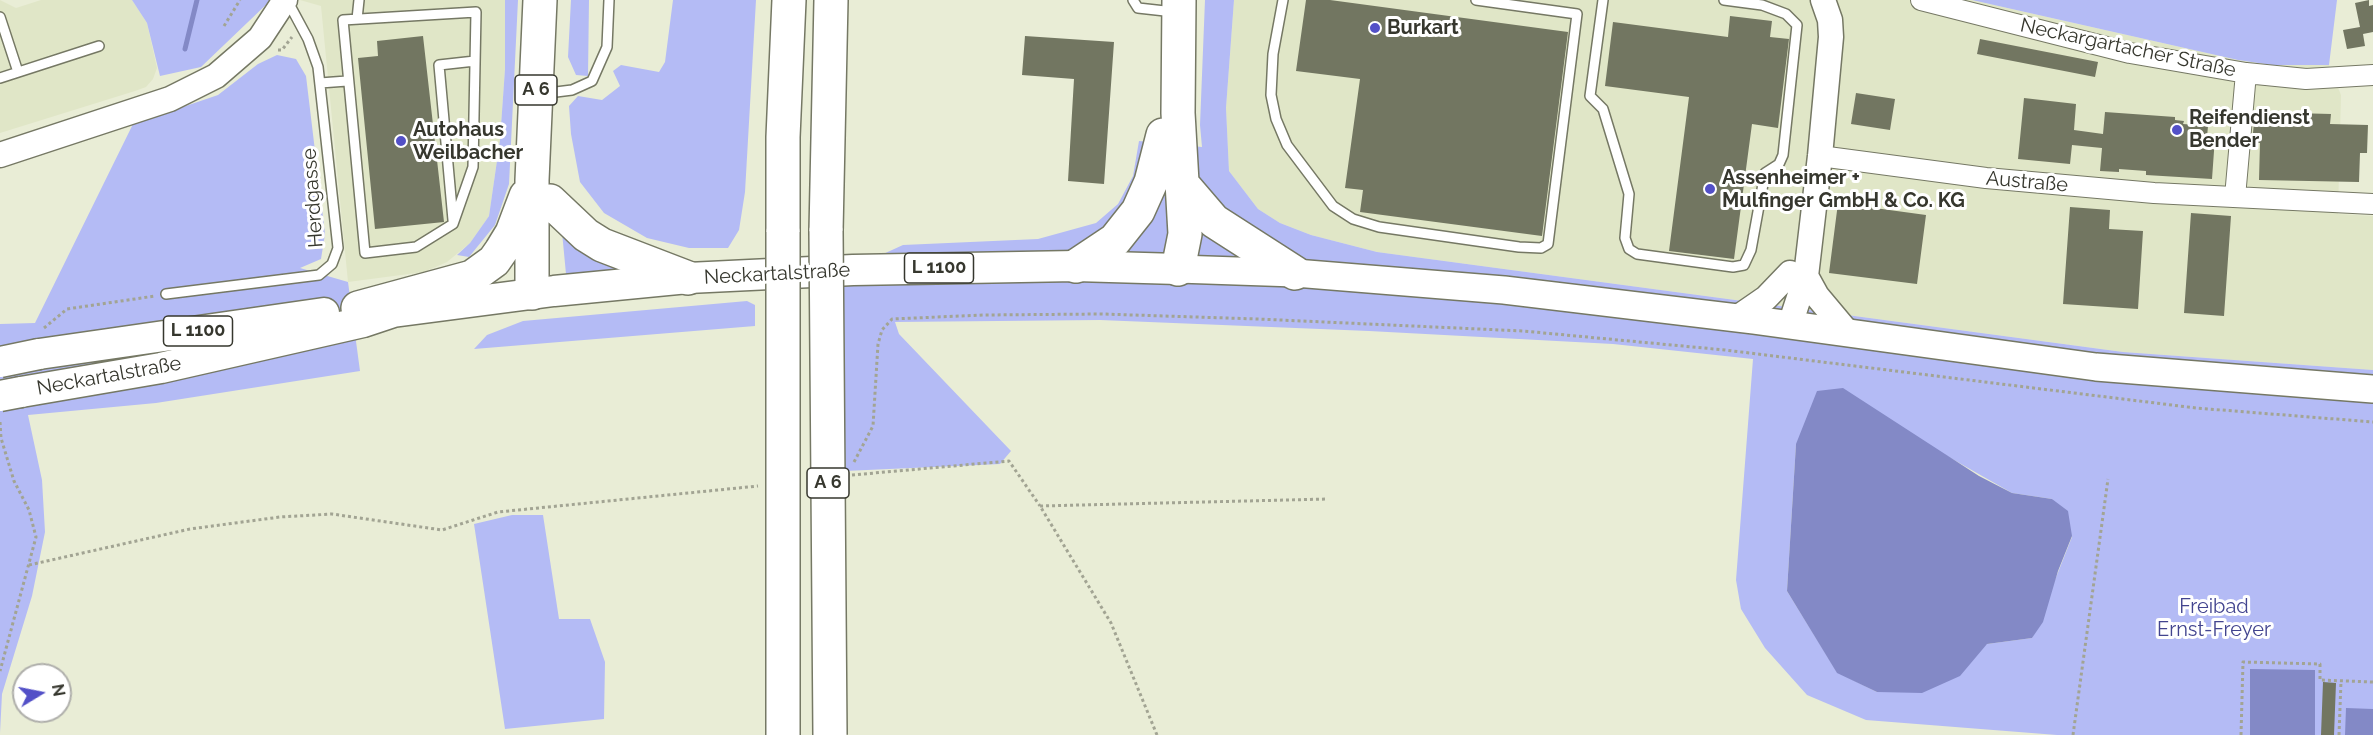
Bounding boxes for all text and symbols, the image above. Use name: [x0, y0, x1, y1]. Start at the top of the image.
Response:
street label: Neckargartacher Straße: [2018, 13, 2238, 83]
place label: Burkart: [1387, 16, 1459, 40]
marker: Burkart: [1368, 21, 1382, 35]
road number: A 6: [515, 75, 557, 105]
place label: Reifendienst Bender: [2189, 106, 2310, 153]
place label: Autohaus Weilbacher: [413, 118, 523, 165]
marker: Reifendienst Bender: [2170, 123, 2184, 137]
marker: Autohaus Weilbacher: [394, 134, 408, 148]
street label: Herdgasse: [298, 147, 328, 249]
place label: Assenheimer + Mulfinger GmbH & Co. KG: [1722, 166, 1965, 213]
street label: Austraße: [1985, 166, 2069, 198]
marker: Assenheimer + Mulfinger GmbH & Co. KG: [1703, 182, 1717, 196]
road number: L 1100: [904, 253, 974, 283]
street label: Neckartalstraße: [703, 258, 851, 290]
road number: L 1100: [164, 316, 232, 346]
street label: Neckartalstraße: [35, 351, 183, 401]
road number: A 6: [807, 468, 849, 498]
park label: Freibad Ernst-Freyer: [2157, 595, 2271, 642]
north arrow: [12, 663, 72, 723]
text: N: [48, 682, 69, 698]

